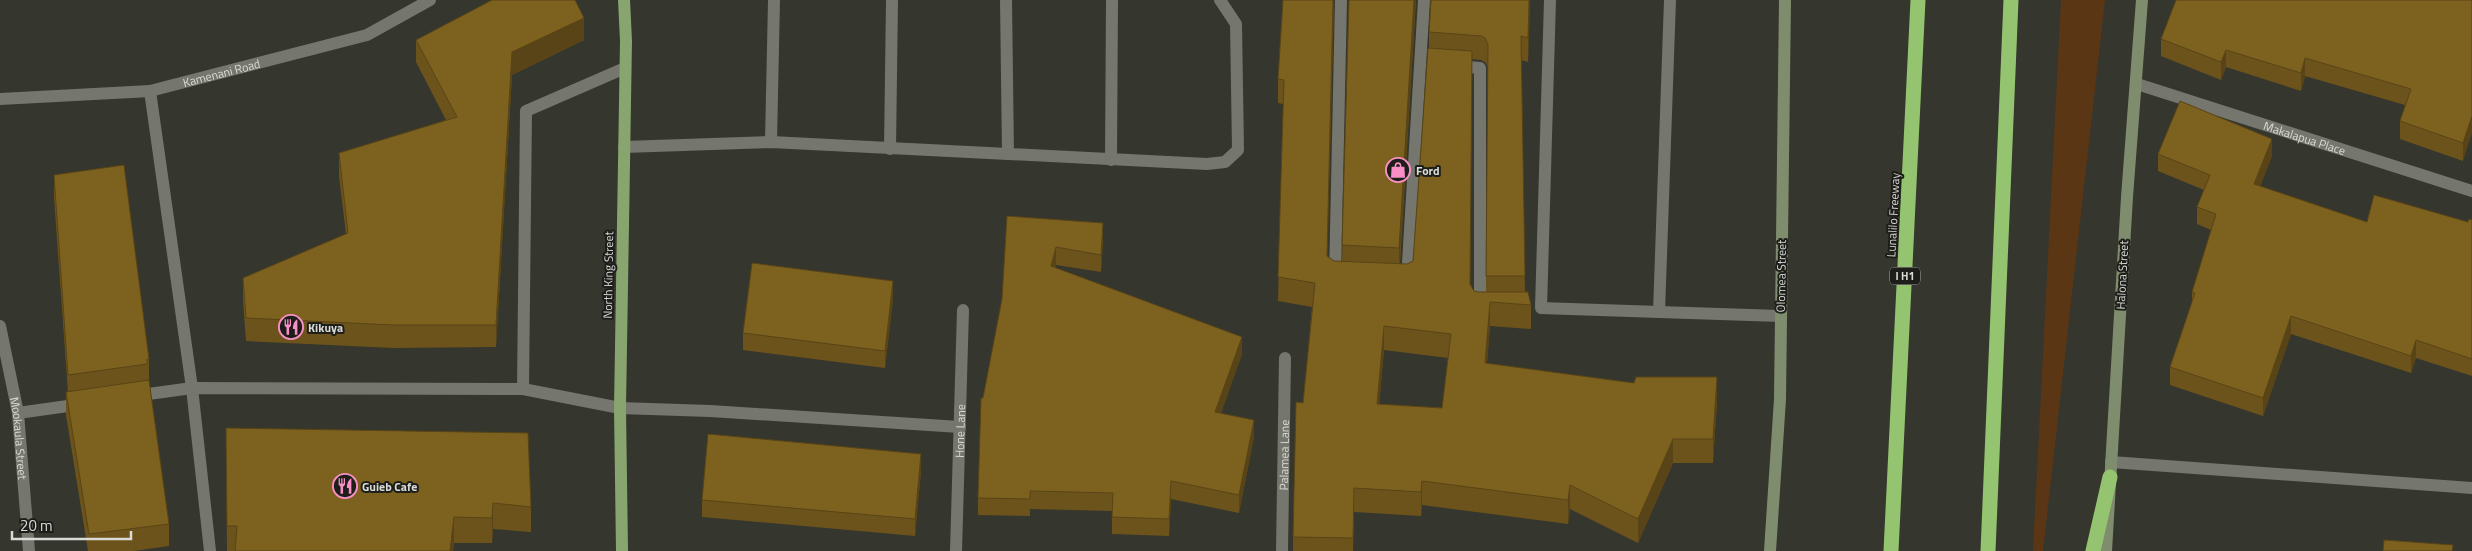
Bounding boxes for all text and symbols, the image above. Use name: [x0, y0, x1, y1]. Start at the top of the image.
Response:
street label: Kamenani Road: [181, 53, 262, 92]
street label: Makalapua Place: [2261, 116, 2348, 160]
shop icon: Ford: [1385, 157, 1411, 183]
place label: Ford: [1416, 161, 1440, 180]
street label: Lunalilo Freeway: [1881, 172, 1905, 258]
street label: North King Street: [598, 230, 618, 319]
street label: Olomea Street: [1771, 239, 1791, 313]
street label: Halona Street: [2111, 239, 2133, 310]
road number: I H1: [1890, 268, 1920, 284]
restaurant icon: Kikuya: [278, 314, 304, 340]
place label: Kikuya: [308, 318, 343, 337]
street label: Mookaula Street: [5, 395, 33, 481]
street label: Hone Lane: [949, 404, 970, 458]
street label: Palamea Lane: [1273, 419, 1294, 491]
restaurant icon: Guieb Cafe: [332, 473, 358, 499]
place label: Guieb Cafe: [362, 477, 417, 496]
scale bar: [12, 508, 131, 540]
text: 20 m: [20, 514, 53, 537]

